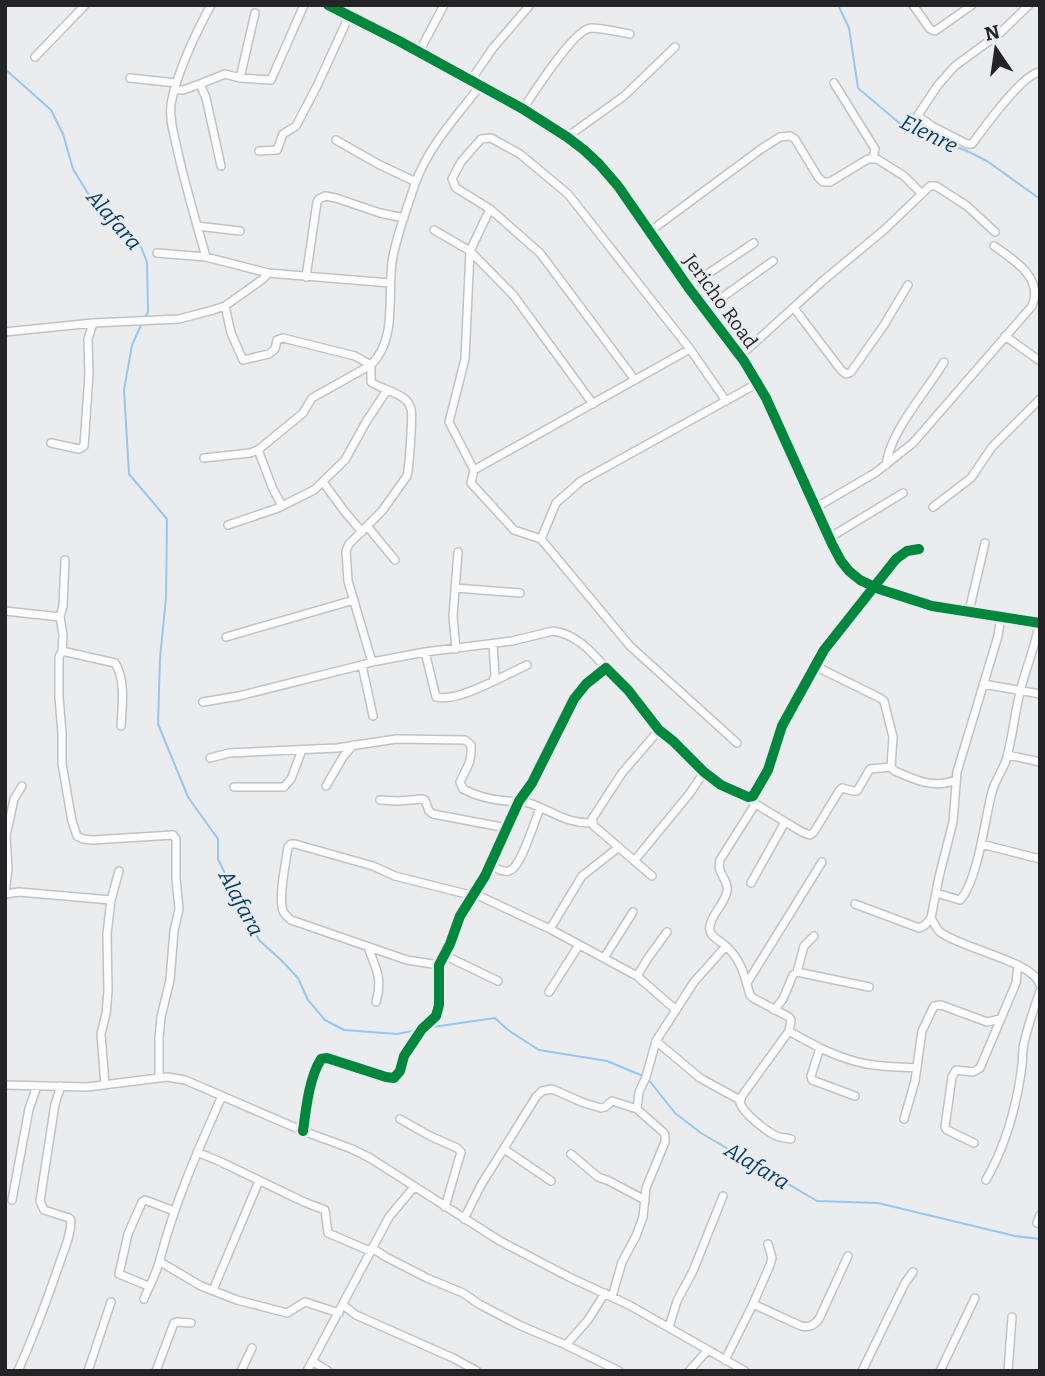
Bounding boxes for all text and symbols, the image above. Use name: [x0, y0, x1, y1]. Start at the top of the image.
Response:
north arrow: [961, 14, 1031, 84]
text: N: [983, 20, 1002, 46]
water label: Elenre: [896, 109, 962, 159]
water label: Alafara: [80, 184, 147, 255]
street label: Jericho Road: [678, 249, 762, 353]
water label: Alafara: [212, 865, 269, 940]
water label: Alafara: [719, 1136, 794, 1195]

